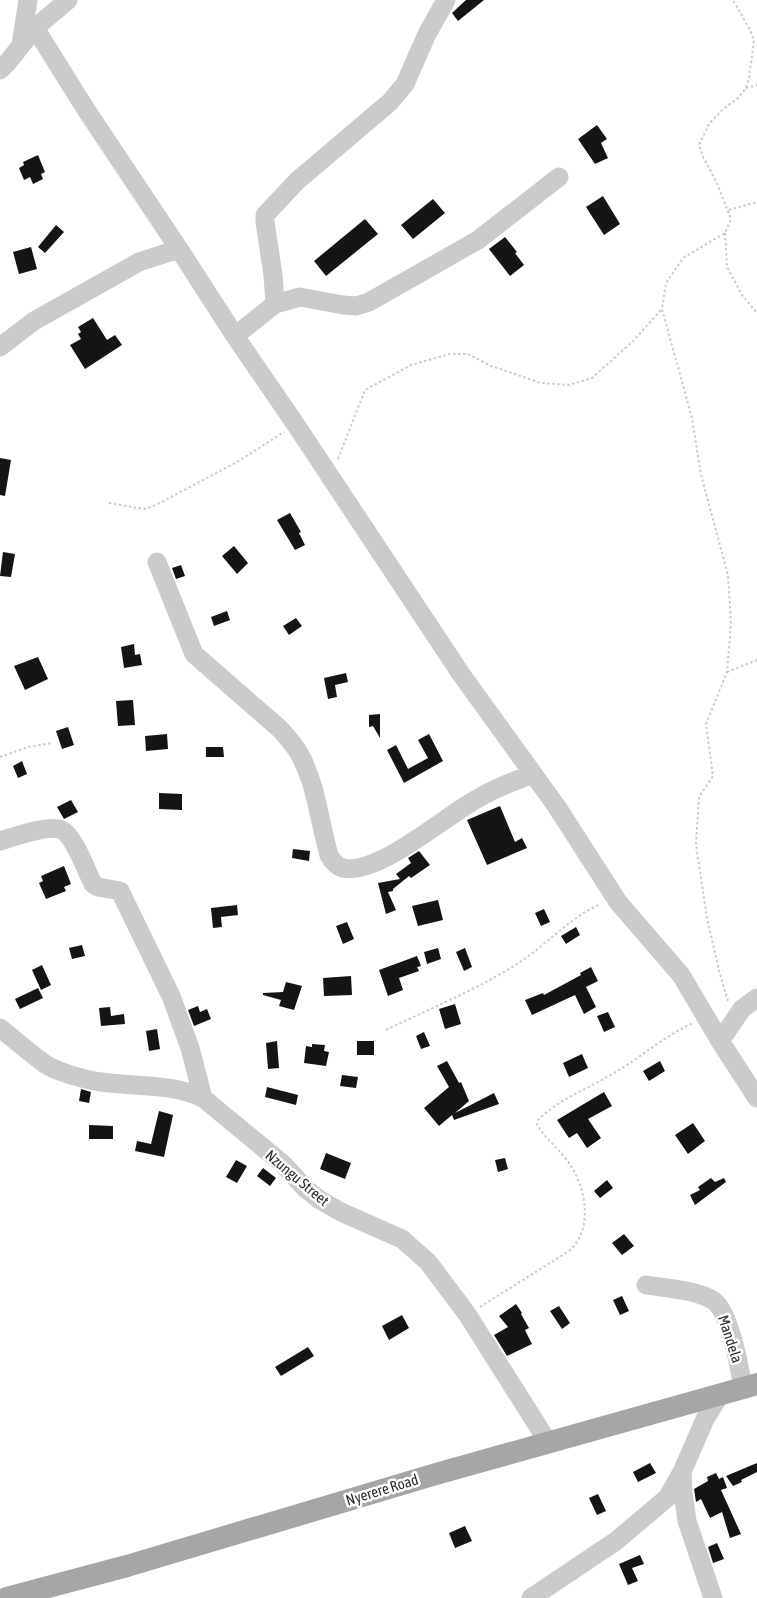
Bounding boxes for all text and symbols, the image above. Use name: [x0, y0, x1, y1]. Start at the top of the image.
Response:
street label: Nzungu Street: [262, 1146, 332, 1209]
street label: Mandela: [715, 1313, 746, 1365]
street label: Nyerere Road: [344, 1470, 420, 1509]

